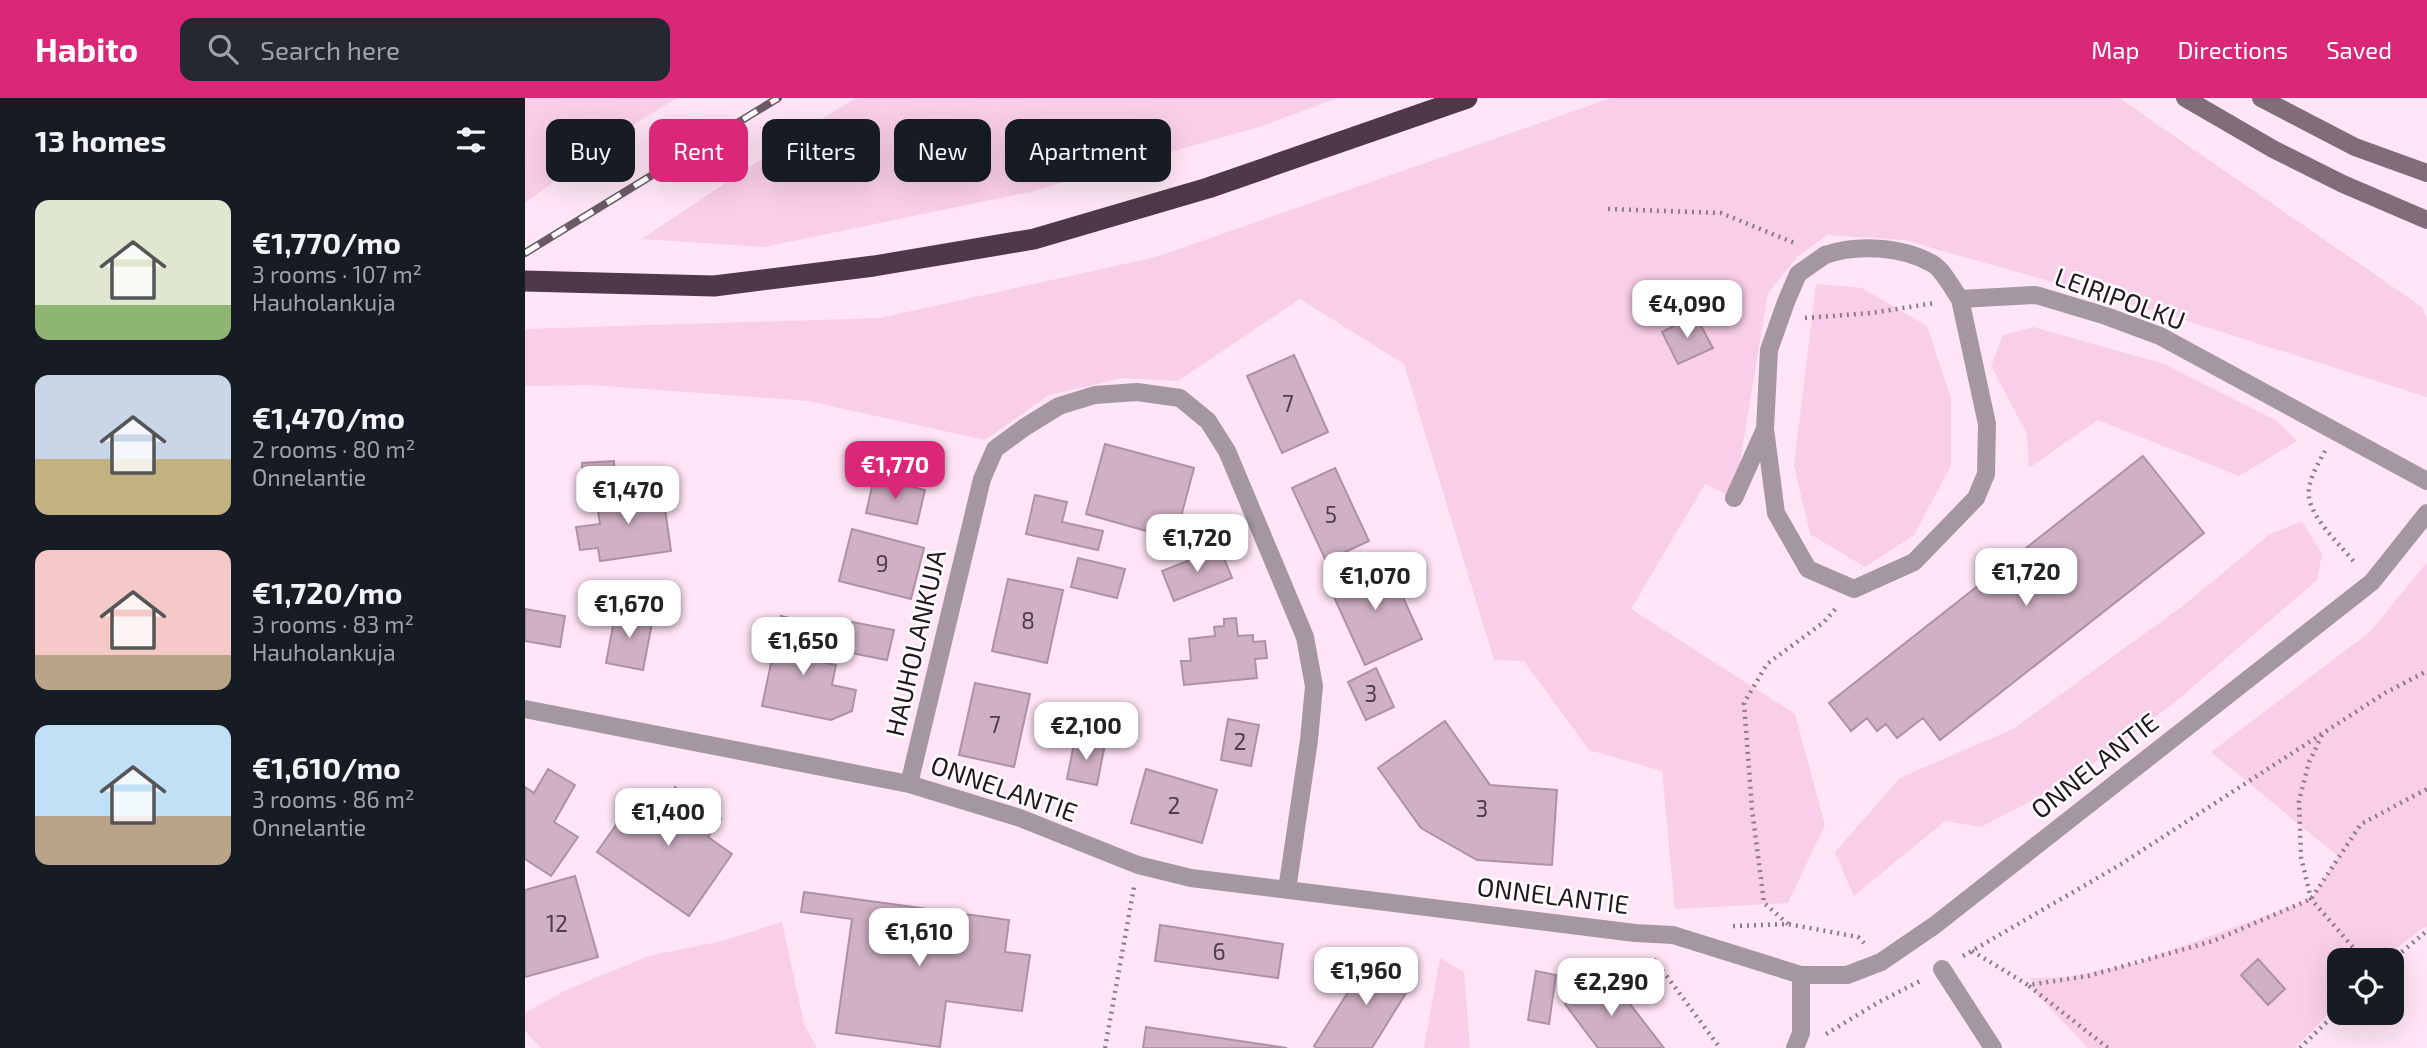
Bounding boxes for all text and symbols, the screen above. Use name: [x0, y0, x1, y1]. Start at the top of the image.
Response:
search box: [180, 18, 670, 81]
text: Habito: [35, 29, 138, 69]
icon: search: [204, 30, 242, 68]
text: Search here: [260, 34, 400, 65]
text: Map: [2091, 35, 2139, 64]
text: Directions: [2177, 35, 2288, 64]
text: Saved: [2326, 35, 2392, 64]
chip: Buy: [546, 119, 635, 182]
chip: Rent: [649, 119, 748, 182]
chip: Filters: [762, 119, 880, 182]
chip: New: [894, 119, 991, 182]
chip: Apartment: [1005, 119, 1171, 182]
icon: filters: [452, 121, 490, 159]
text: 13 homes: [35, 122, 166, 158]
text: €1,770/mo: [252, 224, 401, 260]
icon: home: [91, 228, 175, 312]
text: 3 rooms · 107 m²: [252, 260, 422, 288]
street label: LEIRIPOLKU: [2051, 260, 2190, 335]
pin: €4,090: [1630, 280, 1744, 340]
text: Hauholankuja: [252, 288, 396, 316]
text: €4,090: [1648, 289, 1726, 317]
house number: 7: [1282, 389, 1294, 417]
text: €1,470/mo: [252, 399, 405, 435]
icon: home: [91, 403, 175, 487]
text: 2 rooms · 80 m²: [252, 435, 415, 463]
pin: €1,770: [838, 442, 952, 501]
text: €1,770: [861, 450, 929, 478]
text: Onnelantie: [252, 463, 366, 491]
pin: €1,470: [571, 466, 685, 526]
text: €1,470: [592, 475, 664, 503]
house number: 5: [1325, 500, 1337, 528]
pin: €1,720: [1140, 514, 1254, 574]
text: €1,720: [1162, 523, 1232, 551]
street label: HAUHOLANKUJA: [878, 546, 951, 739]
pin: €1,720: [1969, 548, 2083, 608]
house number: 9: [875, 549, 889, 577]
pin: €1,070: [1318, 552, 1432, 612]
text: €1,720: [1991, 557, 2061, 585]
text: €1,070: [1339, 561, 1411, 589]
text: €1,720/mo: [252, 574, 402, 610]
icon: home: [91, 578, 175, 662]
pin: €1,670: [572, 580, 686, 640]
text: €1,670: [594, 589, 664, 617]
house number: 8: [1021, 606, 1035, 634]
text: 3 rooms · 83 m²: [252, 610, 414, 638]
pin: €1,650: [746, 618, 860, 677]
text: €1,650: [767, 626, 839, 654]
text: Hauholankuja: [252, 638, 396, 666]
house number: 3: [1365, 679, 1377, 707]
pin: €2,100: [1029, 702, 1143, 762]
street label: ONNELANTIE: [2024, 706, 2164, 824]
house number: 7: [989, 710, 1001, 738]
text: €2,100: [1050, 711, 1122, 739]
house number: 2: [1234, 727, 1246, 755]
street label: ONNELANTIE: [927, 748, 1082, 827]
text: €1,610/mo: [252, 749, 401, 785]
icon: home: [91, 753, 175, 837]
text: 3 rooms · 86 m²: [252, 785, 414, 813]
pin: €1,400: [611, 788, 725, 848]
house number: 2: [1168, 791, 1180, 819]
house number: 3: [1476, 794, 1488, 822]
text: €1,400: [631, 797, 705, 825]
text: Onnelantie: [252, 813, 366, 841]
street label: ONNELANTIE: [1475, 870, 1631, 919]
pin: €1,610: [862, 908, 976, 968]
house number: 12: [546, 909, 568, 937]
text: €1,610: [885, 917, 953, 945]
house number: 6: [1212, 937, 1226, 965]
pin: €1,960: [1309, 948, 1423, 1007]
map controls: [2327, 948, 2404, 1025]
button: locate: [2327, 948, 2404, 1025]
text: €1,960: [1330, 956, 1402, 984]
pin: €2,290: [1554, 958, 1668, 1018]
text: €2,290: [1573, 967, 1649, 995]

